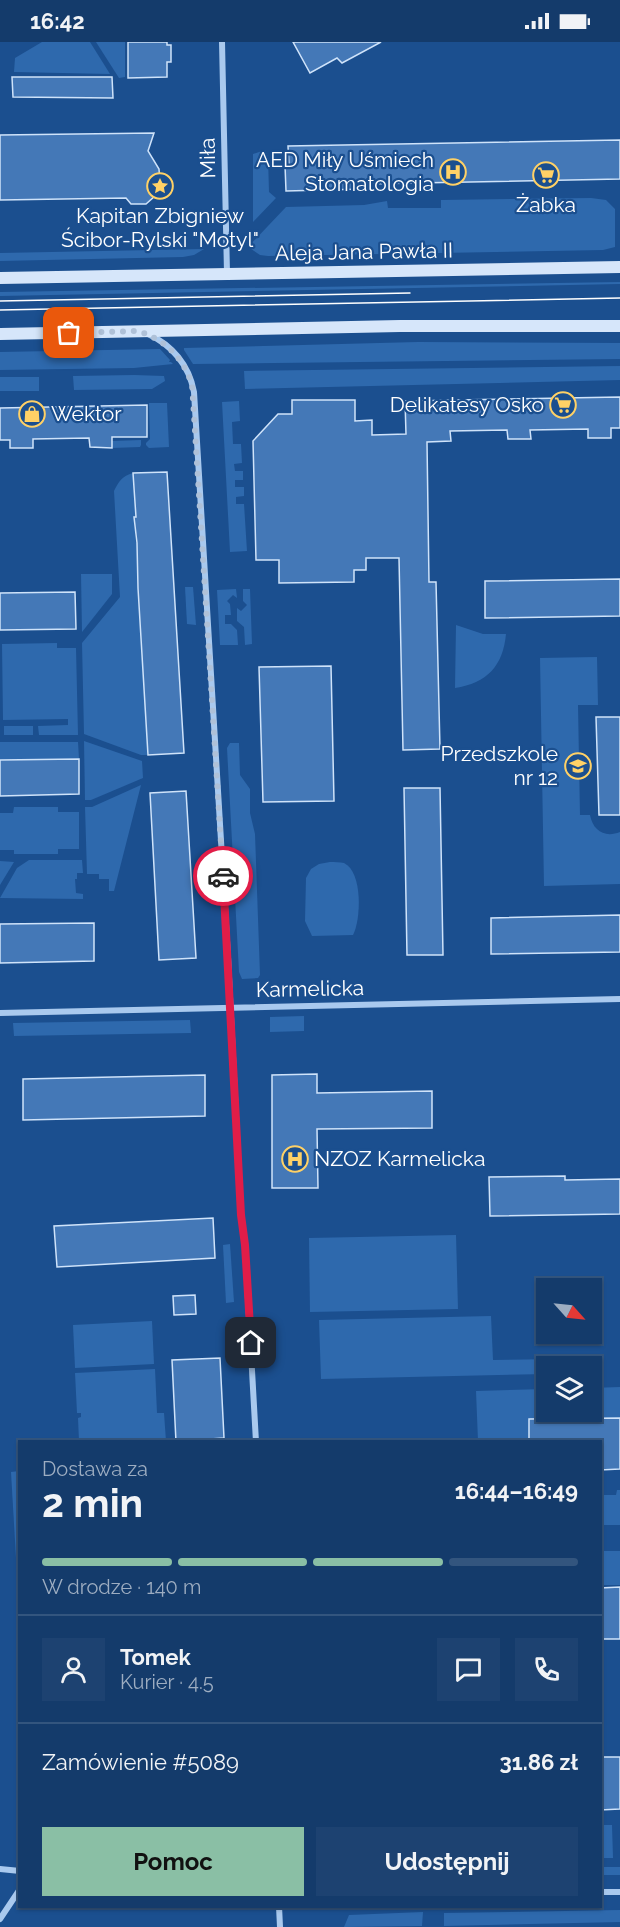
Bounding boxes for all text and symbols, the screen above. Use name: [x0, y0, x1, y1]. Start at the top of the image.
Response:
text: 16:42: [30, 8, 85, 34]
street label: Miła: [195, 138, 220, 179]
place label: AED Miły Uśmiech Stomatologia: [256, 147, 434, 196]
hospital icon: AED Miły Uśmiech Stomatologia: [438, 157, 468, 187]
supermarket icon: Żabka: [531, 160, 561, 190]
place icon: Kapitan Zbigniew Ścibor-Rylski "Motyl": [145, 171, 175, 201]
place label: Żabka: [516, 192, 576, 217]
place label: Kapitan Zbigniew Ścibor-Rylski "Motyl": [61, 203, 259, 252]
street label: Aleja Jana Pawła II: [275, 237, 453, 266]
pin: [43, 307, 94, 358]
icon: bag: [52, 316, 85, 349]
supermarket icon: Delikatesy Osko: [548, 390, 578, 420]
place label: Delikatesy Osko: [390, 392, 544, 417]
shop icon: Wektor: [17, 399, 47, 429]
place label: Wektor: [51, 401, 122, 426]
place label: Przedszkole nr 12: [441, 741, 558, 790]
school or university icon: Przedszkole nr 12: [563, 751, 593, 781]
courier: [193, 846, 253, 906]
icon: car: [207, 860, 240, 893]
street label: Karmelicka: [256, 975, 364, 1002]
hospital icon: NZOZ Karmelicka: [280, 1144, 310, 1174]
place label: NZOZ Karmelicka: [314, 1146, 485, 1171]
north arrow: [536, 1278, 602, 1344]
map controls: [536, 1278, 602, 1422]
pin: [225, 1317, 276, 1368]
icon: home: [234, 1326, 267, 1359]
button: layers: [536, 1356, 602, 1422]
text: Dostawa za: [42, 1457, 148, 1481]
text: 16:44–16:49: [455, 1478, 578, 1504]
text: 2 min: [42, 1480, 143, 1526]
text: W drodze · 140 m: [42, 1575, 201, 1599]
button: person: [42, 1638, 105, 1701]
button: chat: [437, 1638, 500, 1701]
button: phone: [515, 1638, 578, 1701]
text: Tomek: [120, 1644, 191, 1670]
text: Kurier · 4.5: [120, 1670, 214, 1694]
text: Zamówienie #5089: [42, 1749, 239, 1775]
text: 31.86 zł: [500, 1749, 578, 1775]
button: Pomoc: [42, 1827, 304, 1896]
button: Udostępnij: [316, 1827, 578, 1896]

